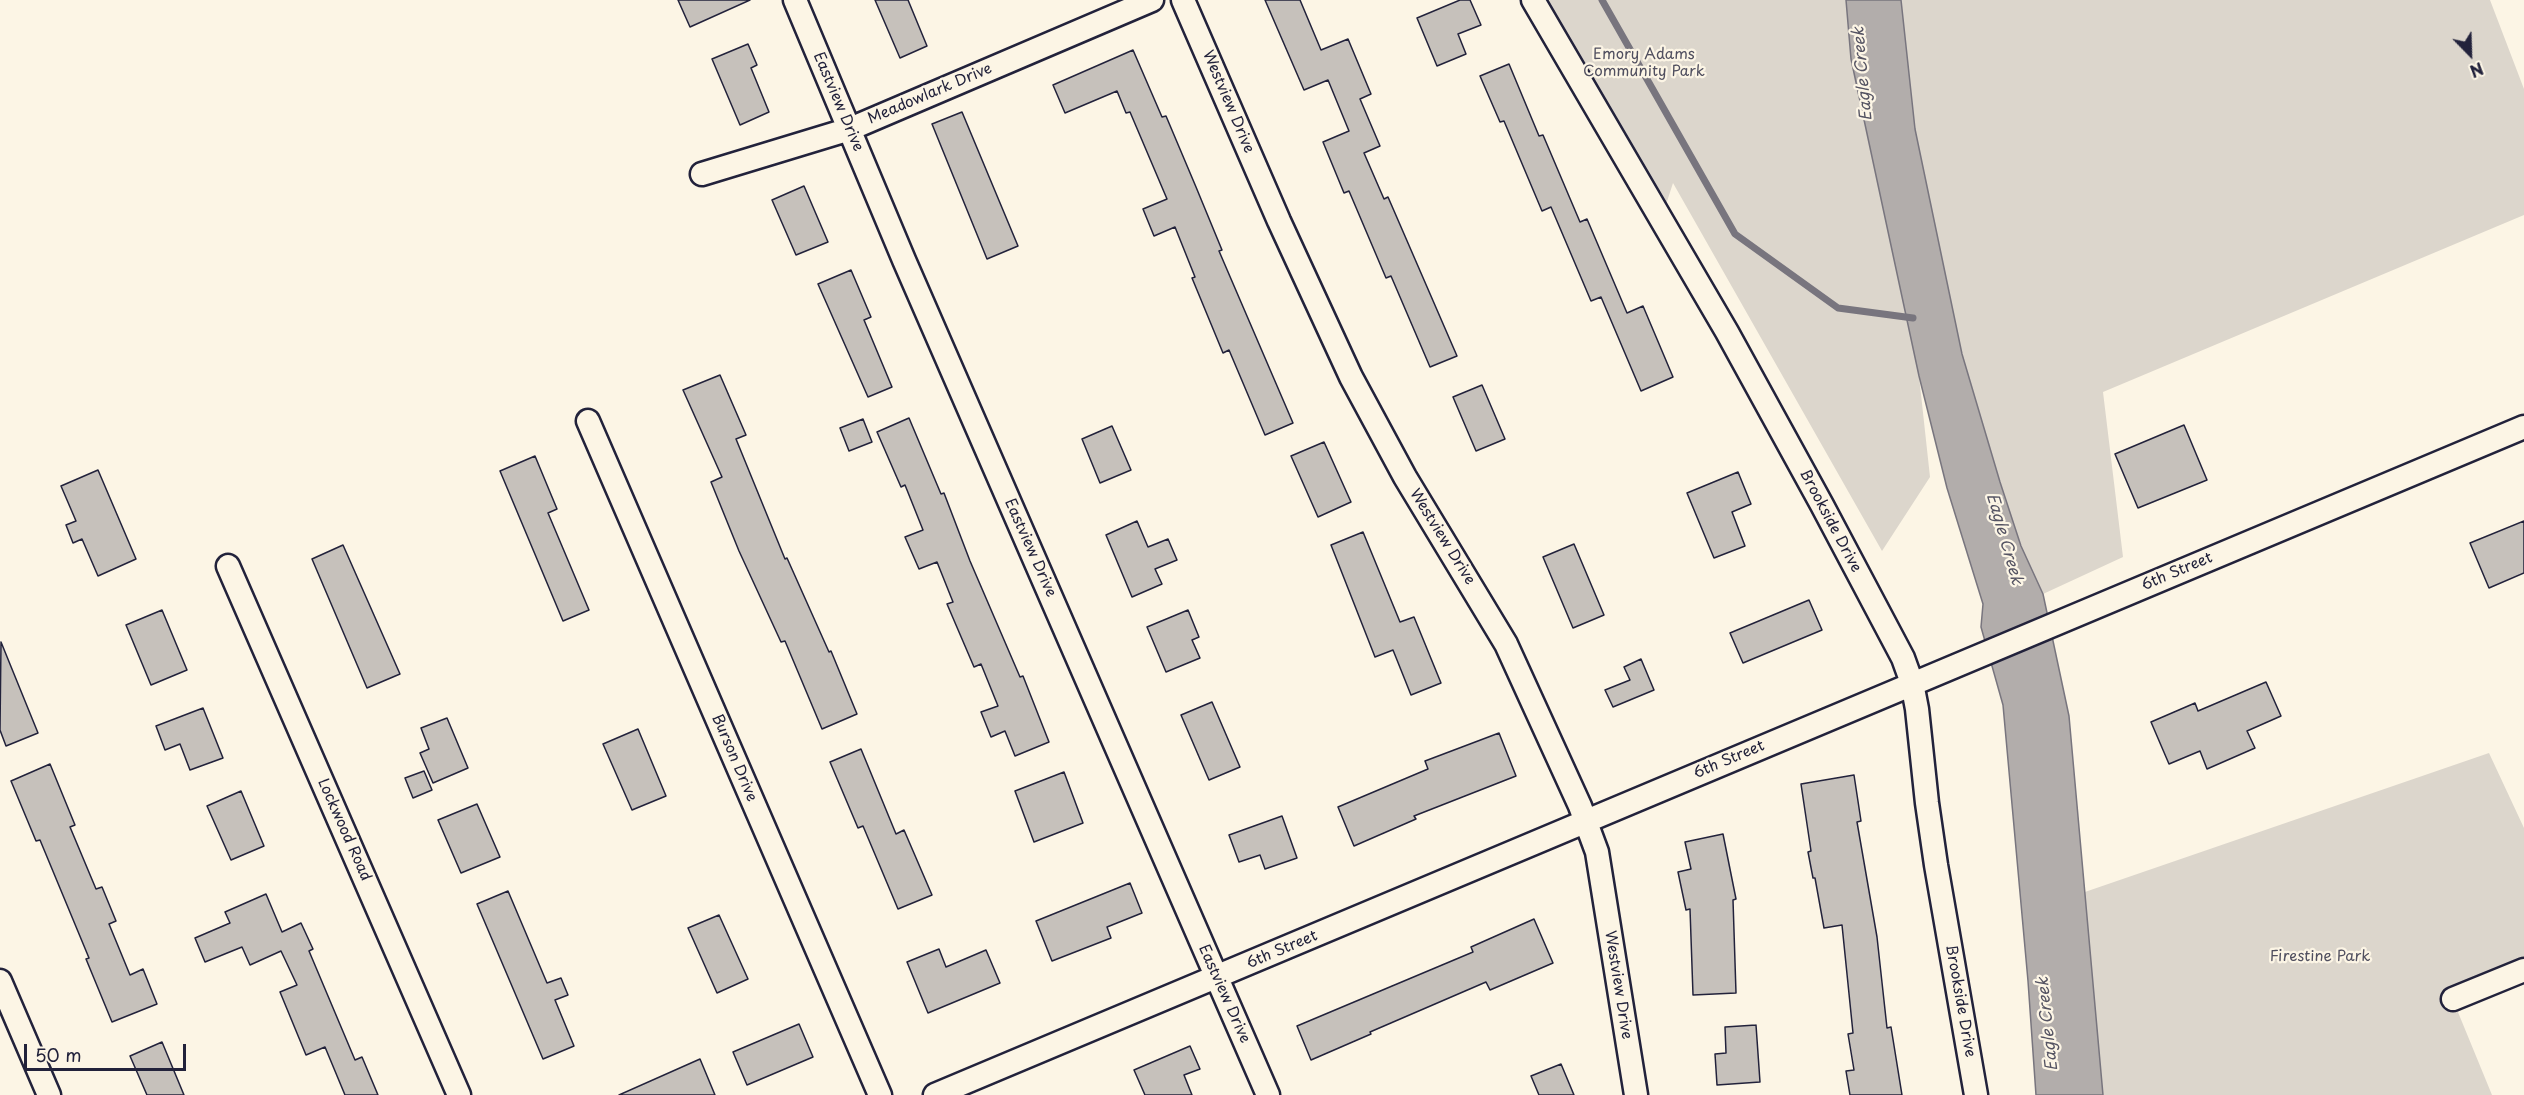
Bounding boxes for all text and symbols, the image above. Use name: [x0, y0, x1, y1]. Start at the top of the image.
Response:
north arrow: [2440, 24, 2500, 84]
water label: Eagle Creek: [1849, 26, 1877, 122]
park label: Emory Adams Community Park: [1583, 46, 1705, 81]
street label: Westview Drive: [1198, 48, 1258, 156]
street label: Eastview Drive: [809, 50, 867, 154]
text: N: [2467, 57, 2488, 84]
street label: Meadowlark Drive: [865, 60, 995, 128]
street label: Brookside Drive: [1795, 466, 1865, 576]
street label: Westview Drive: [1405, 486, 1479, 588]
water label: Eagle Creek: [1982, 491, 2026, 587]
street label: Eastview Drive: [1000, 496, 1060, 600]
street label: 6th Street: [2139, 549, 2215, 595]
street label: Burson Drive: [707, 712, 761, 804]
street label: 6th Street: [1691, 737, 1767, 783]
street label: Lockwood Road: [313, 776, 375, 884]
street label: 6th Street: [1244, 927, 1320, 973]
street label: Westview Drive: [1601, 929, 1635, 1041]
street label: Eastview Drive: [1194, 942, 1254, 1046]
street label: Brookside Drive: [1941, 943, 1979, 1059]
park label: Firestine Park: [2270, 948, 2370, 966]
water label: Eagle Creek: [2034, 976, 2062, 1072]
scale bar: [27, 1032, 189, 1070]
text: 50 m: [35, 1041, 82, 1068]

